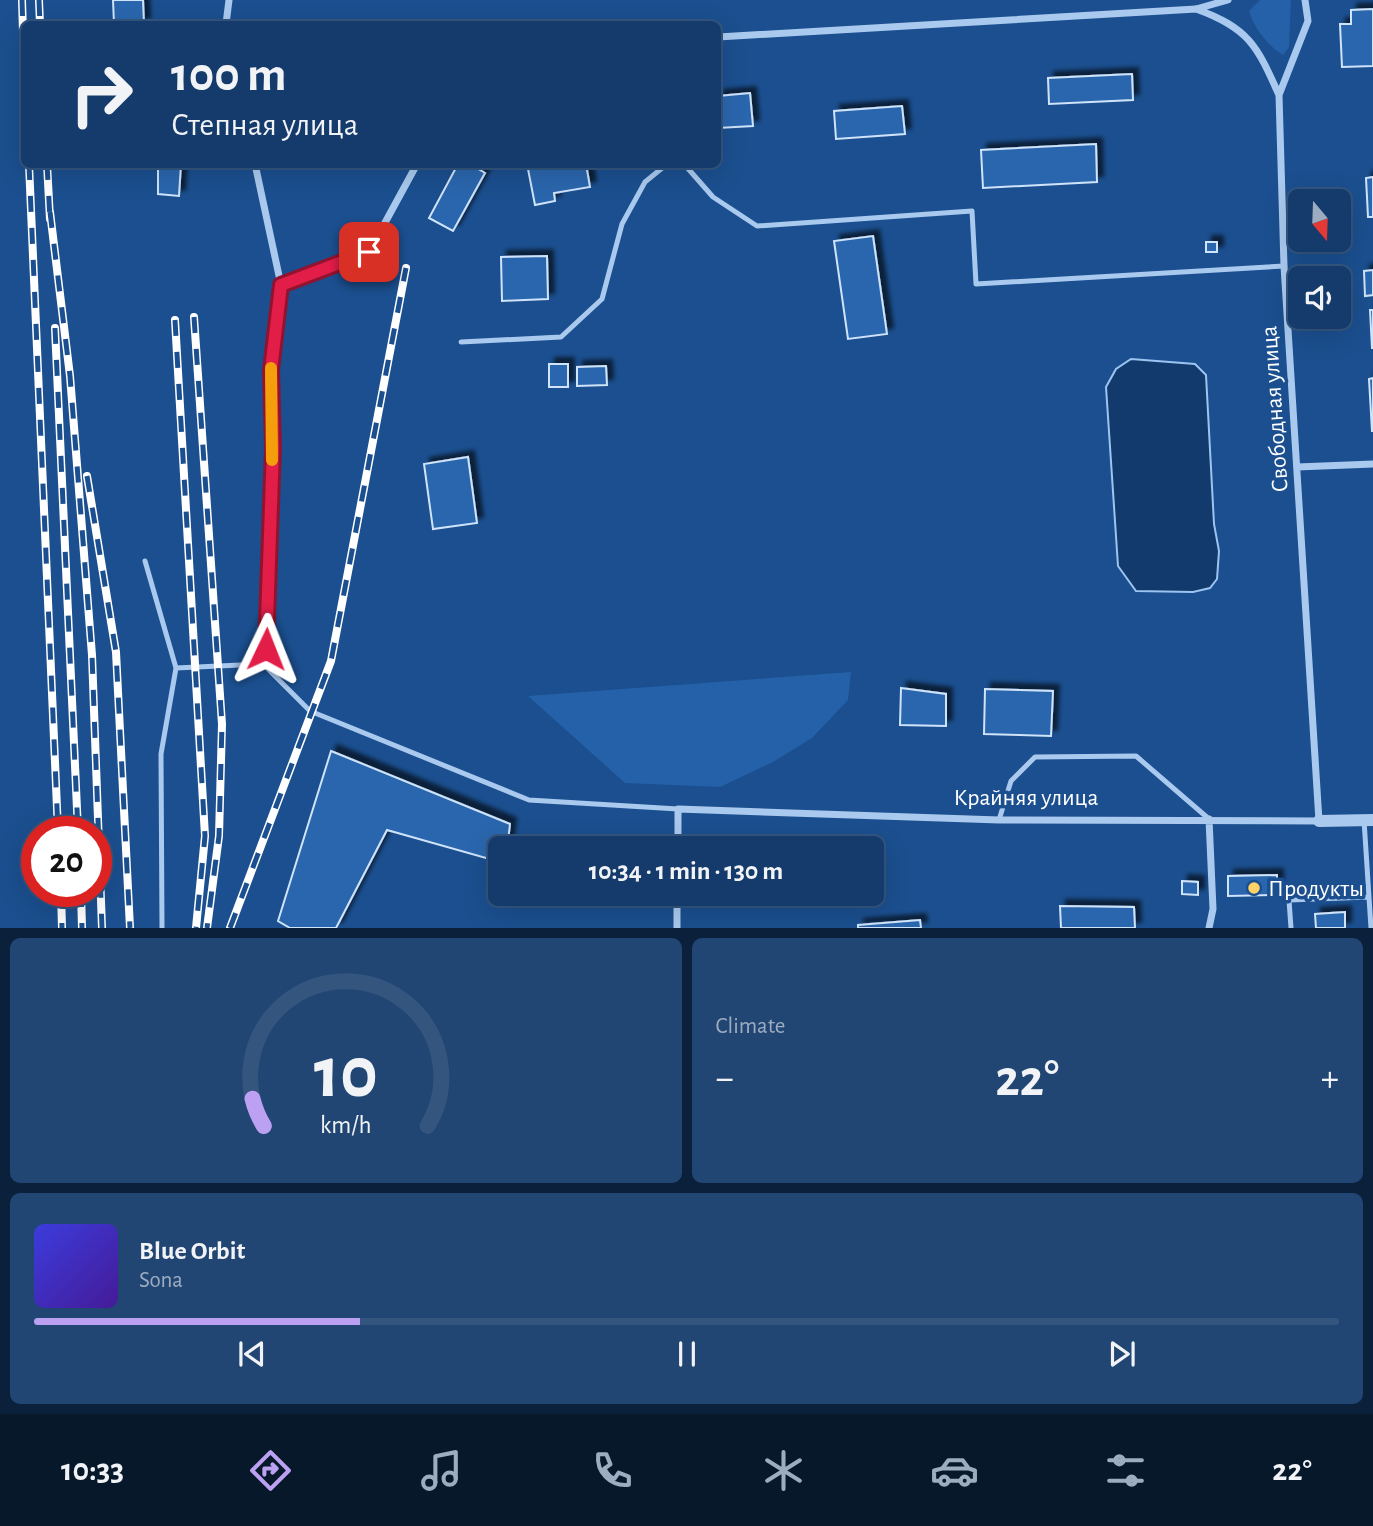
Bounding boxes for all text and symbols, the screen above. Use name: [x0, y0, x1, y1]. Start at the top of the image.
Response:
icon: right: [56, 49, 147, 140]
text: 100 m: [171, 51, 287, 100]
text: Степная улица: [171, 109, 358, 141]
north arrow: [1288, 189, 1351, 252]
map controls: [1288, 189, 1351, 329]
pin: [339, 222, 399, 282]
icon: arrive: [350, 233, 388, 271]
button: sound: [1288, 266, 1351, 329]
street label: Свободная улица: [1257, 325, 1293, 493]
position arrow: [229, 612, 303, 686]
street label: Крайняя улица: [954, 786, 1098, 810]
speed limit sign: 20: [21, 816, 112, 907]
text: 10:34 · 1 min · 130 m: [589, 858, 783, 884]
place label: Продукты: [1268, 877, 1364, 901]
marker: Продукты: [1246, 880, 1262, 896]
text: Climate: [716, 1015, 785, 1038]
text: 10: [314, 1039, 378, 1112]
text: 22°: [995, 1053, 1059, 1105]
text: −: [716, 1060, 734, 1098]
text: +: [1321, 1060, 1339, 1098]
text: km/h: [320, 1113, 372, 1138]
text: Blue Orbit: [139, 1238, 245, 1264]
text: Sona: [139, 1269, 183, 1292]
icon: previous: [233, 1335, 271, 1373]
icon: pause: [668, 1335, 706, 1373]
icon: next: [1103, 1335, 1141, 1373]
icon: directions: [246, 1446, 295, 1495]
icon: music: [417, 1446, 466, 1495]
icon: phone: [588, 1446, 637, 1495]
icon: climate: [759, 1446, 808, 1495]
icon: car: [930, 1446, 979, 1495]
icon: filters: [1101, 1446, 1150, 1495]
text: 10:33: [61, 1454, 124, 1486]
text: 22°: [1272, 1454, 1312, 1486]

